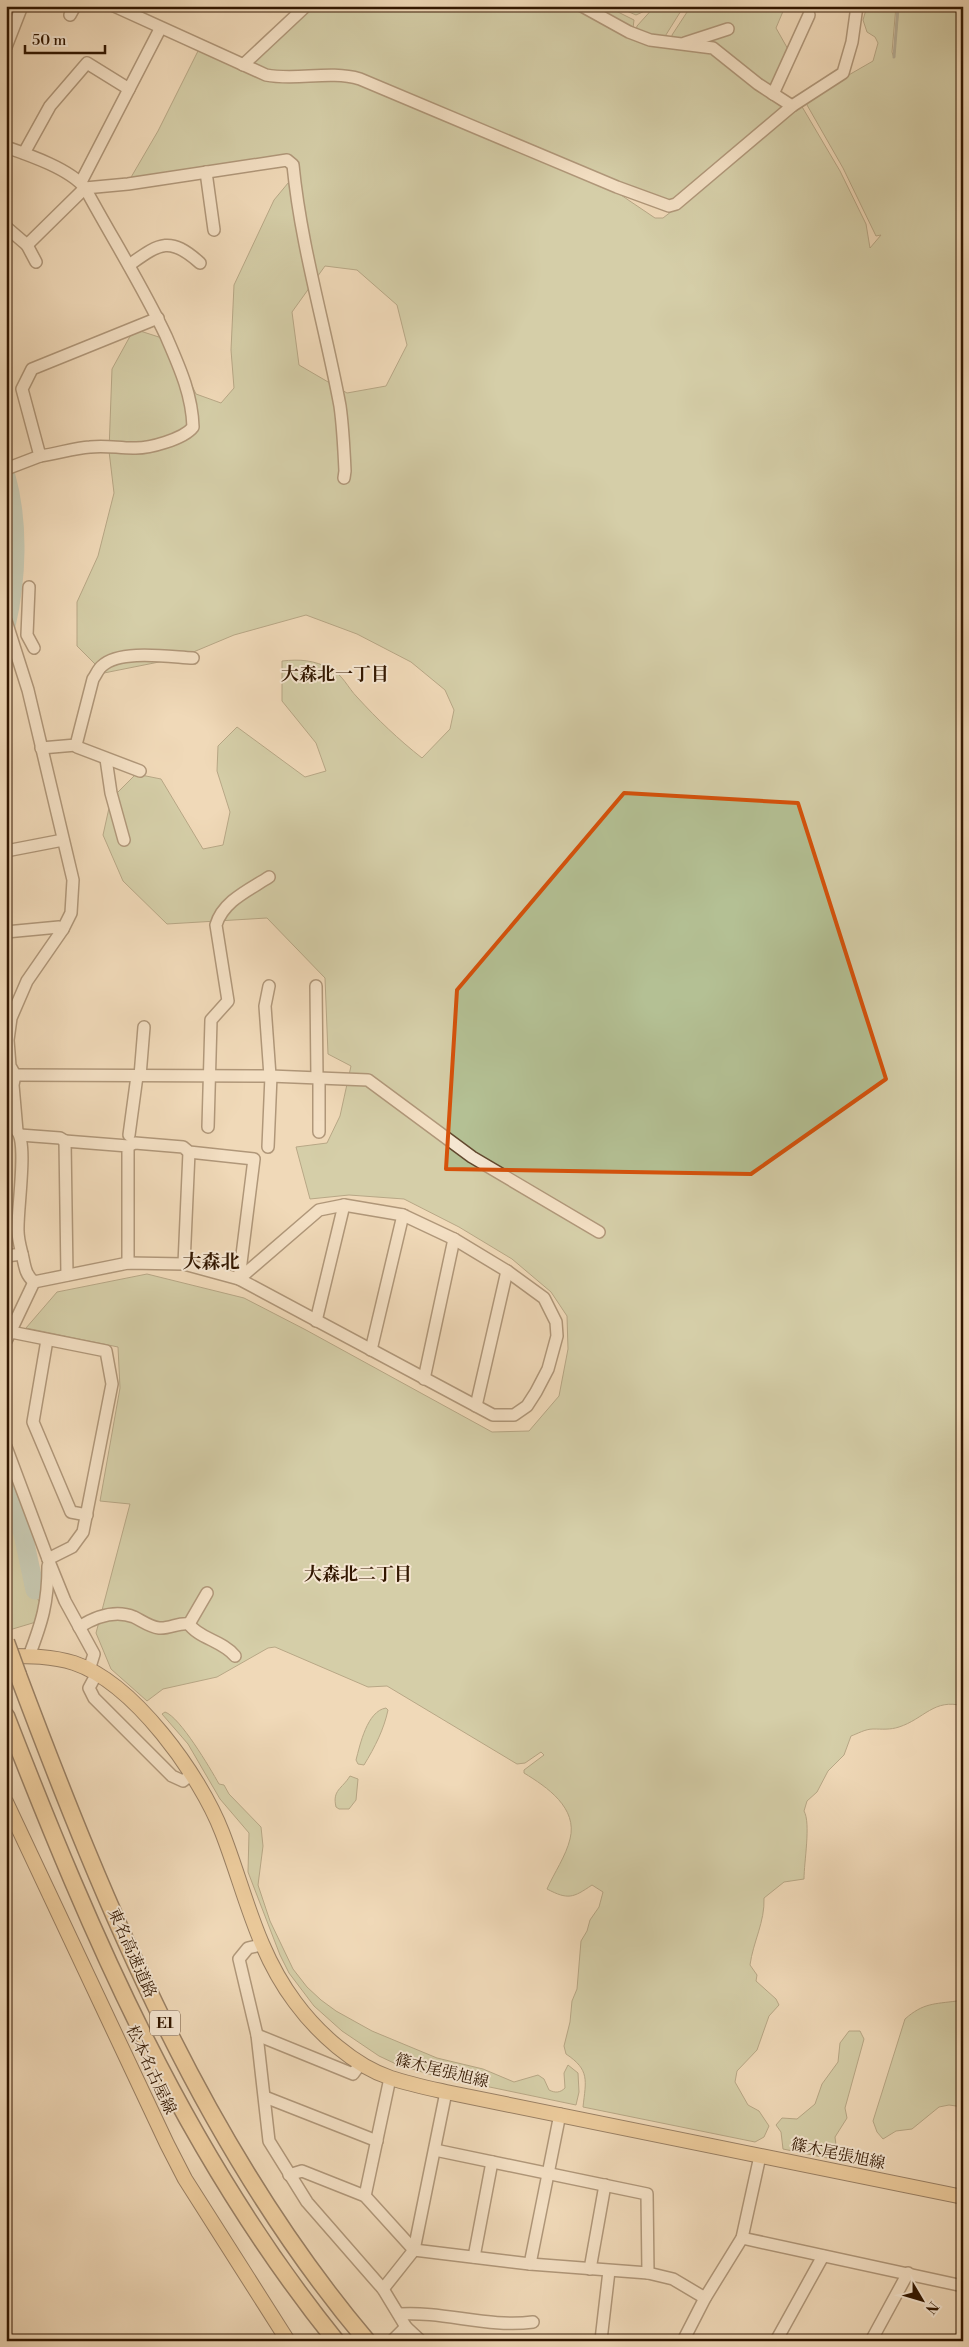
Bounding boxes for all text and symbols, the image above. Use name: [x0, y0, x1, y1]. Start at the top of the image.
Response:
scale bar: [25, 22, 105, 54]
text: 50 m: [32, 31, 66, 50]
district label: 大森北一丁目: [281, 663, 389, 686]
district label: 大森北: [182, 1250, 240, 1274]
district label: 大森北二丁目: [304, 1563, 412, 1586]
street label: 東名高速道路: [103, 1905, 161, 2001]
road number: E1: [150, 2010, 180, 2036]
street label: 松本名古屋線: [122, 2022, 180, 2118]
street label: 篠木尾張旭線: [393, 2050, 491, 2092]
street label: 篠木尾張旭線: [789, 2134, 887, 2174]
north arrow: [896, 2274, 946, 2324]
text: N: [921, 2297, 942, 2317]

